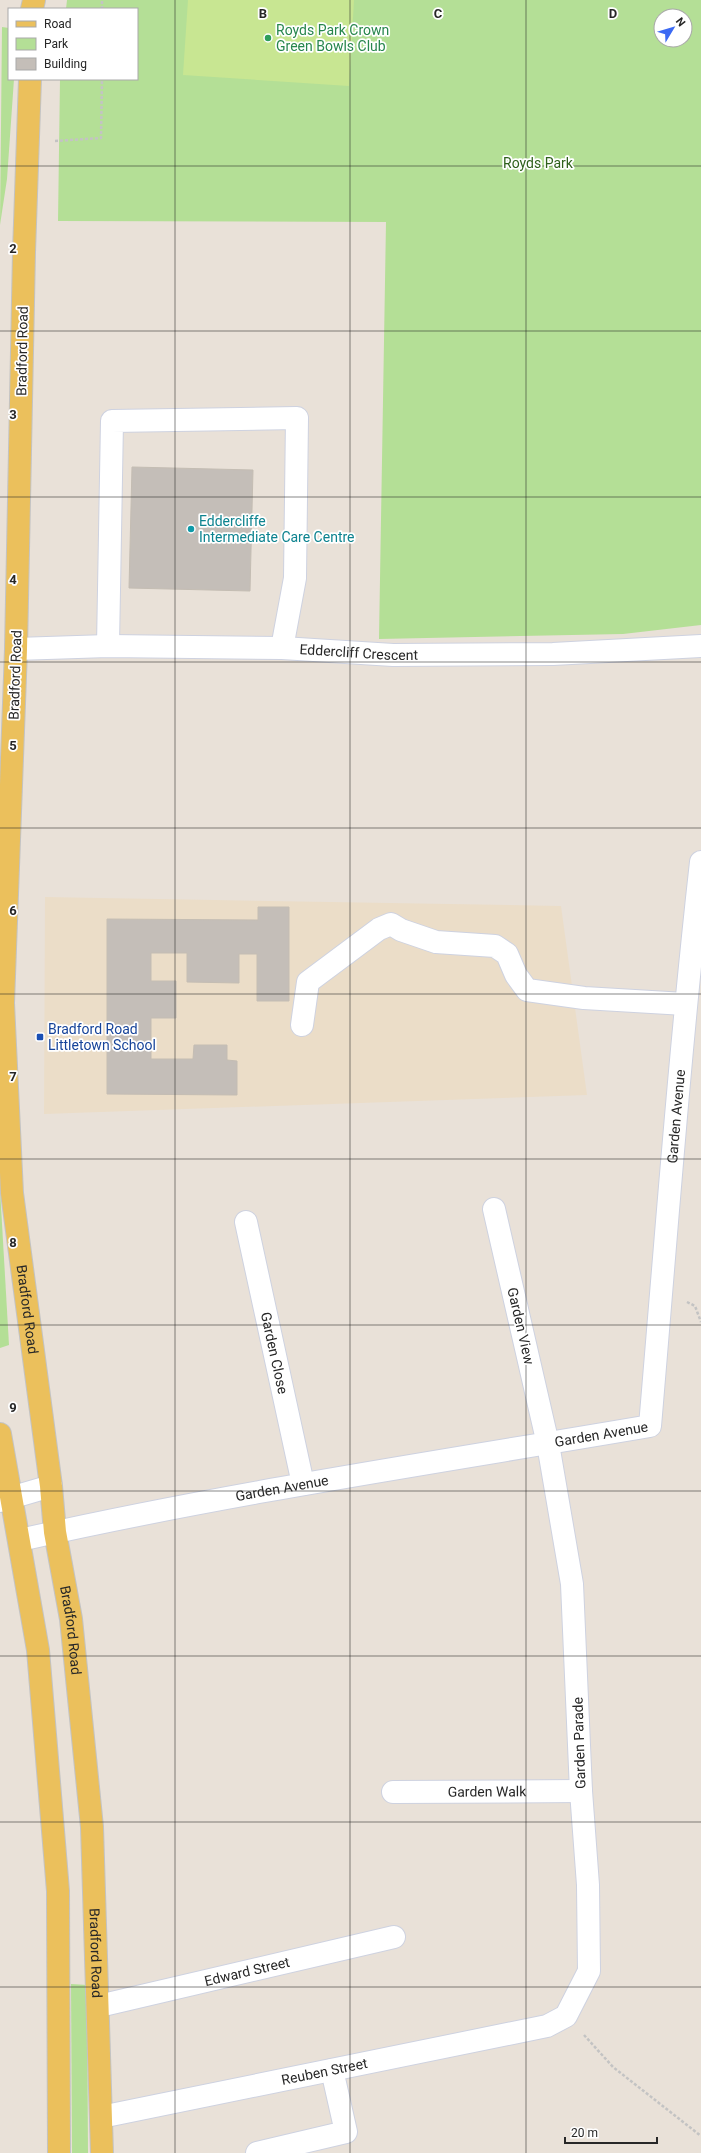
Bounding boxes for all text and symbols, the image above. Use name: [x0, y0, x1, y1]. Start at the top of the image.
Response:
text: B: [259, 6, 267, 21]
text: C: [434, 6, 443, 21]
text: D: [609, 6, 617, 21]
legend: [8, 8, 138, 80]
north arrow: [653, 8, 693, 48]
text: N: [673, 15, 688, 29]
text: Road: [44, 17, 72, 31]
place label: Royds Park Crown Green Bowls Club: [276, 22, 389, 54]
marker: Royds Park Crown Green Bowls Club: [263, 33, 273, 43]
text: Park: [44, 37, 69, 51]
text: Building: [44, 57, 87, 71]
park label: Royds Park: [503, 155, 574, 171]
text: 2: [9, 241, 17, 256]
street label: Bradford Road: [13, 306, 31, 396]
text: 3: [9, 407, 17, 422]
place label: Eddercliffe Intermediate Care Centre: [199, 513, 355, 545]
marker: Eddercliffe Intermediate Care Centre: [186, 524, 196, 534]
text: 4: [9, 572, 17, 587]
street label: Bradford Road: [5, 630, 25, 720]
street label: Eddercliff Crescent: [299, 641, 418, 663]
text: 5: [9, 738, 17, 753]
text: 6: [9, 903, 17, 918]
place label: Bradford Road Littletown School: [48, 1021, 156, 1053]
marker: Bradford Road Littletown School: [35, 1032, 45, 1042]
text: 7: [9, 1069, 17, 1084]
street label: Garden Avenue: [664, 1069, 688, 1164]
text: 8: [9, 1235, 17, 1250]
street label: Bradford Road: [14, 1264, 41, 1355]
street label: Garden View: [504, 1286, 538, 1367]
street label: Garden Close: [258, 1310, 291, 1395]
text: 9: [9, 1400, 17, 1415]
street label: Garden Avenue: [553, 1418, 649, 1450]
street label: Garden Avenue: [234, 1472, 330, 1504]
street label: Bradford Road: [57, 1584, 85, 1676]
street label: Garden Parade: [569, 1697, 589, 1789]
street label: Garden Walk: [448, 1783, 527, 1800]
street label: Bradford Road: [86, 1908, 105, 1998]
street label: Edward Street: [203, 1954, 292, 1989]
street label: Reuben Street: [280, 2055, 369, 2088]
scale bar: [565, 2119, 657, 2145]
text: 20 m: [571, 2126, 598, 2140]

